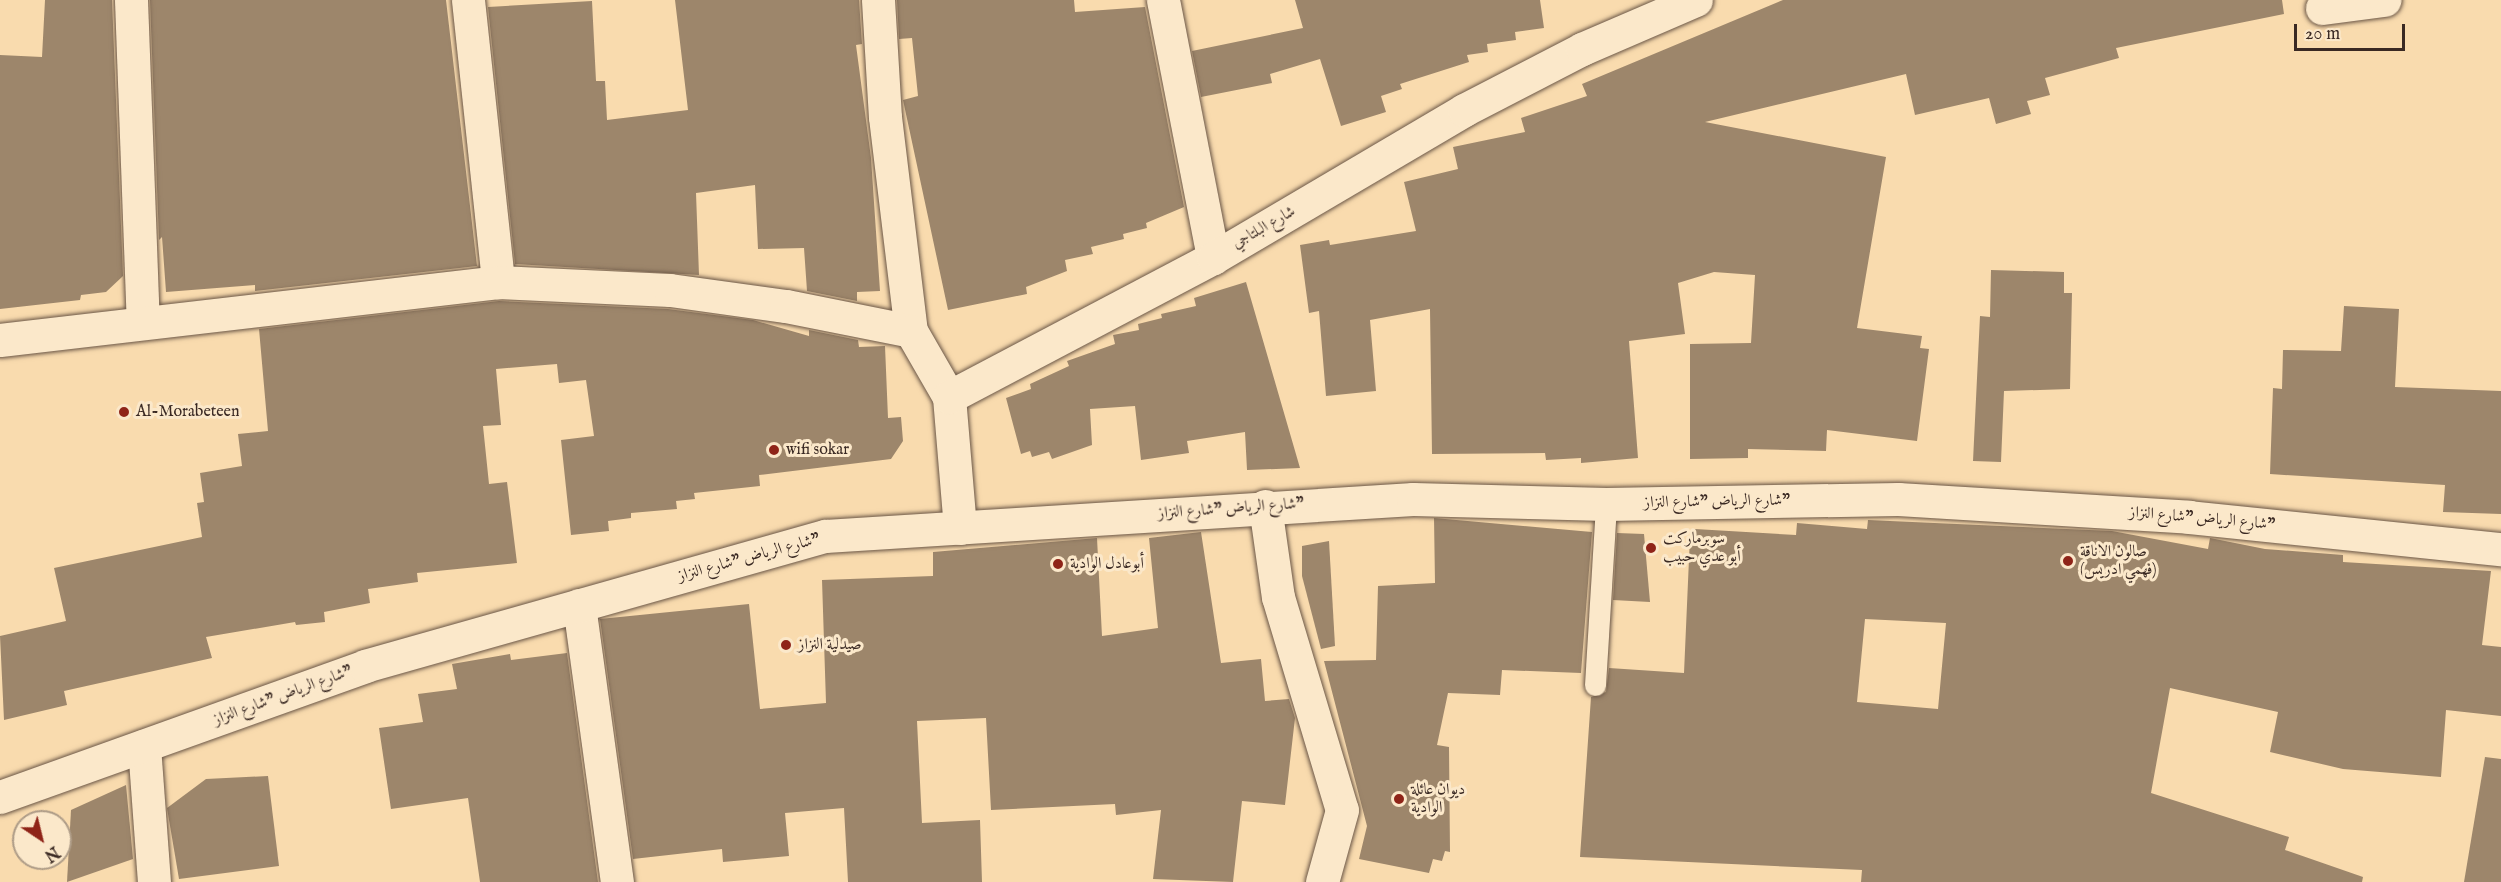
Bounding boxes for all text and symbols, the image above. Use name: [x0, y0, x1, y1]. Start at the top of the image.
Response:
scale bar: [2297, 12, 2408, 50]
text: 20 m: [2305, 23, 2340, 46]
street label: شارع البلتاجي: [1229, 202, 1299, 254]
place label: Al-Morabeteen: [136, 402, 239, 422]
marker: Al-Morabeteen: [117, 405, 131, 419]
place label: wifi sokar: [786, 440, 849, 460]
marker: wifi sokar: [767, 443, 781, 457]
street label: شارع الرياض "شارع النزاز": [1644, 491, 1790, 513]
street label: شارع الرياض "شارع النزاز": [1157, 494, 1305, 524]
street label: شارع الرياض "شارع النزاز": [2128, 503, 2276, 535]
place label: سوبرماركت أبو عدي حبيب: [1663, 529, 1741, 567]
street label: شارع الرياض "شارع النزاز": [676, 530, 822, 586]
marker: سوبرماركت أبو عدي حبيب: [1644, 541, 1658, 555]
place label: صالون الاناقة (فهمي ادريس): [2080, 542, 2157, 580]
place label: أبوعادل الوادية: [1070, 554, 1144, 574]
marker: صالون الاناقة (فهمي ادريس): [2061, 554, 2075, 568]
marker: أبوعادل الوادية: [1051, 557, 1065, 571]
place label: صيدلية النزاز: [798, 635, 862, 655]
marker: صيدلية النزاز: [779, 638, 793, 652]
street label: شارع الرياض "شارع النزاز": [211, 662, 355, 730]
place label: ديوان عائلة الوادية: [1411, 780, 1465, 818]
marker: ديوان عائلة الوادية: [1392, 792, 1406, 806]
north arrow: [12, 810, 72, 870]
text: N: [40, 841, 63, 865]

